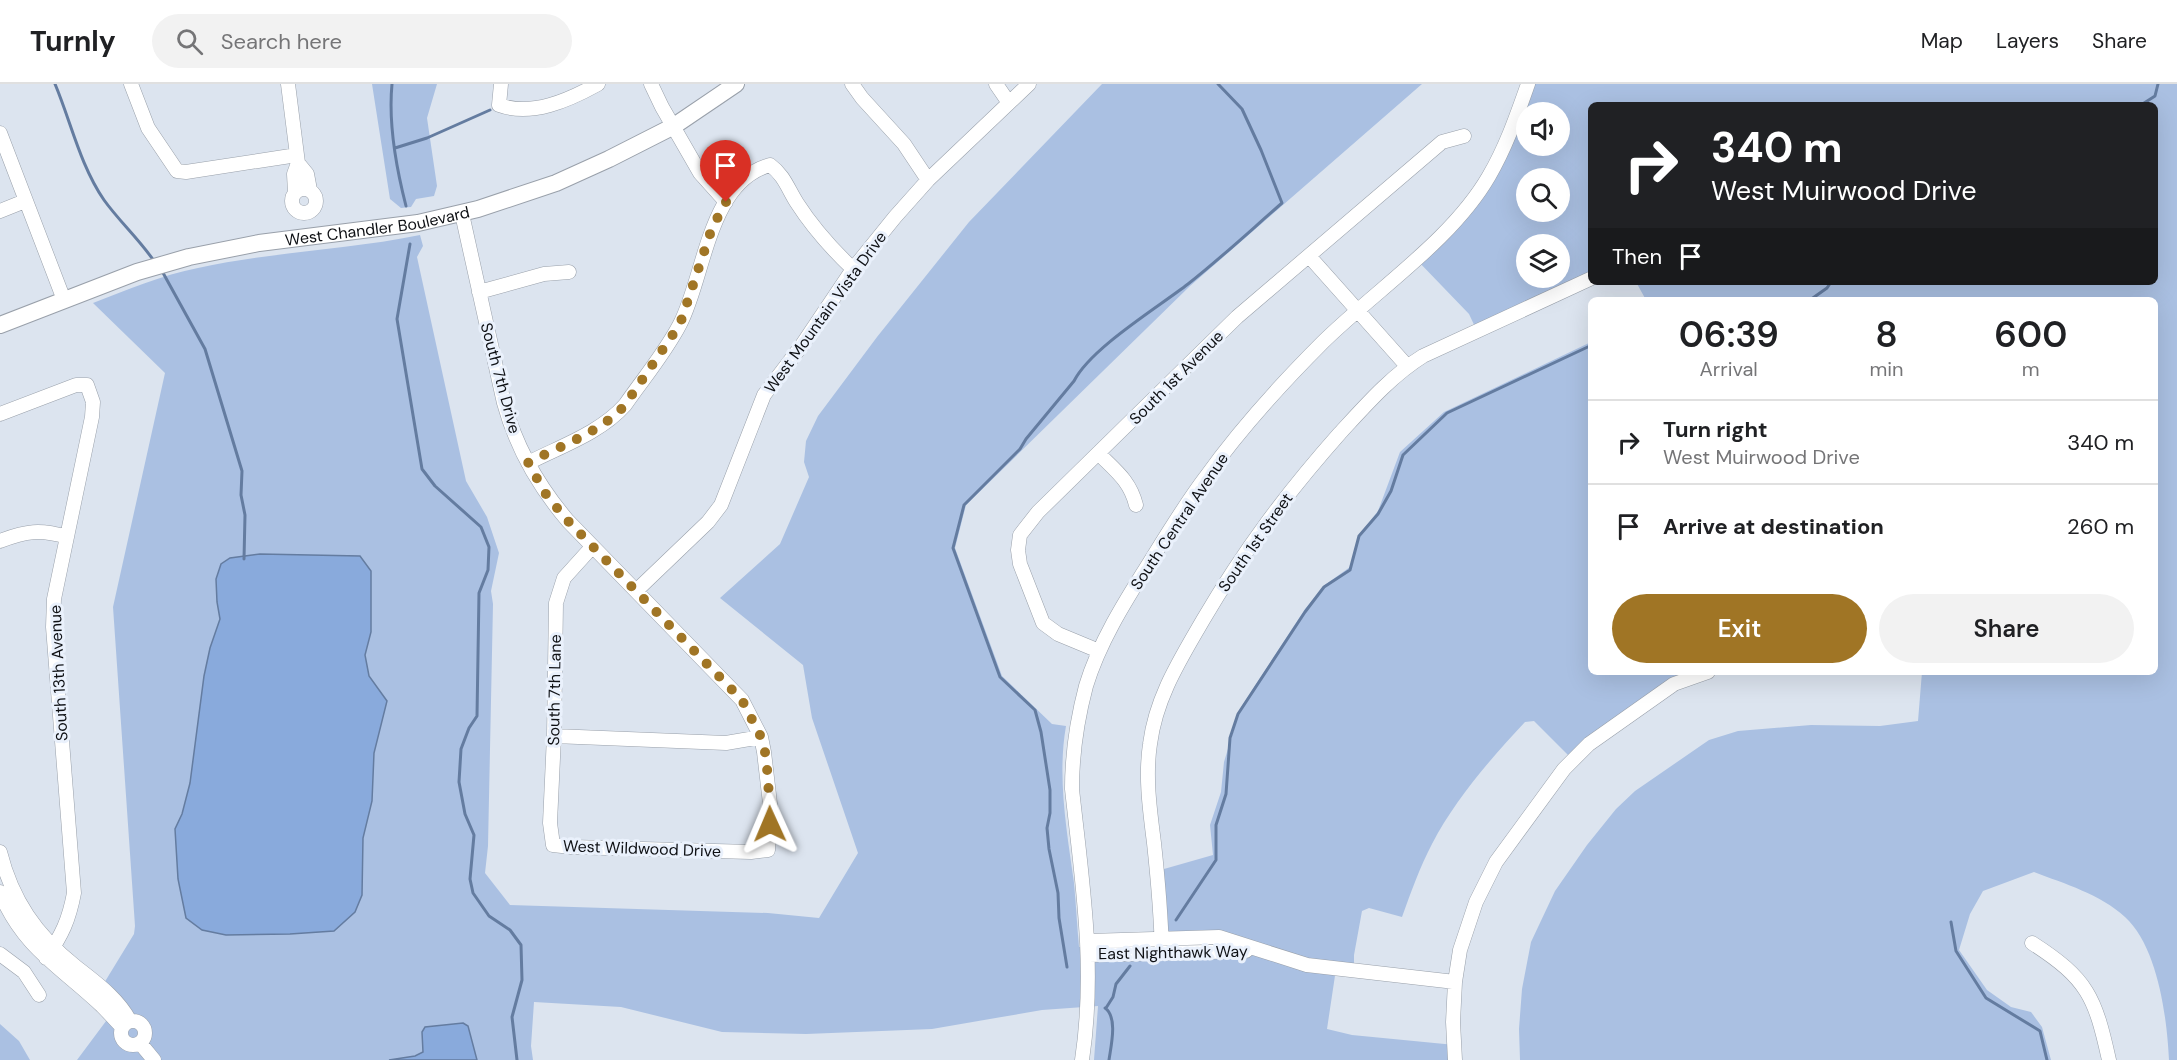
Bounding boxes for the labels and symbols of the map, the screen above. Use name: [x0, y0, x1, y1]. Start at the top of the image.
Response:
pin: [700, 140, 751, 202]
street label: West Chandler Boulevard: [284, 201, 472, 251]
street label: West Mountain Vista Drive: [760, 227, 891, 397]
street label: South 7th Drive: [476, 320, 525, 436]
street label: South 1st Avenue: [1125, 326, 1228, 429]
street label: South Central Avenue: [1126, 449, 1233, 594]
street label: South 1st Street: [1213, 489, 1297, 596]
street label: South 13th Avenue: [44, 604, 73, 742]
street label: South 7th Lane: [543, 634, 566, 746]
position arrow: [738, 792, 802, 856]
street label: West Wildwood Drive: [563, 835, 721, 862]
street label: East Nighthawk Way: [1098, 941, 1248, 964]

